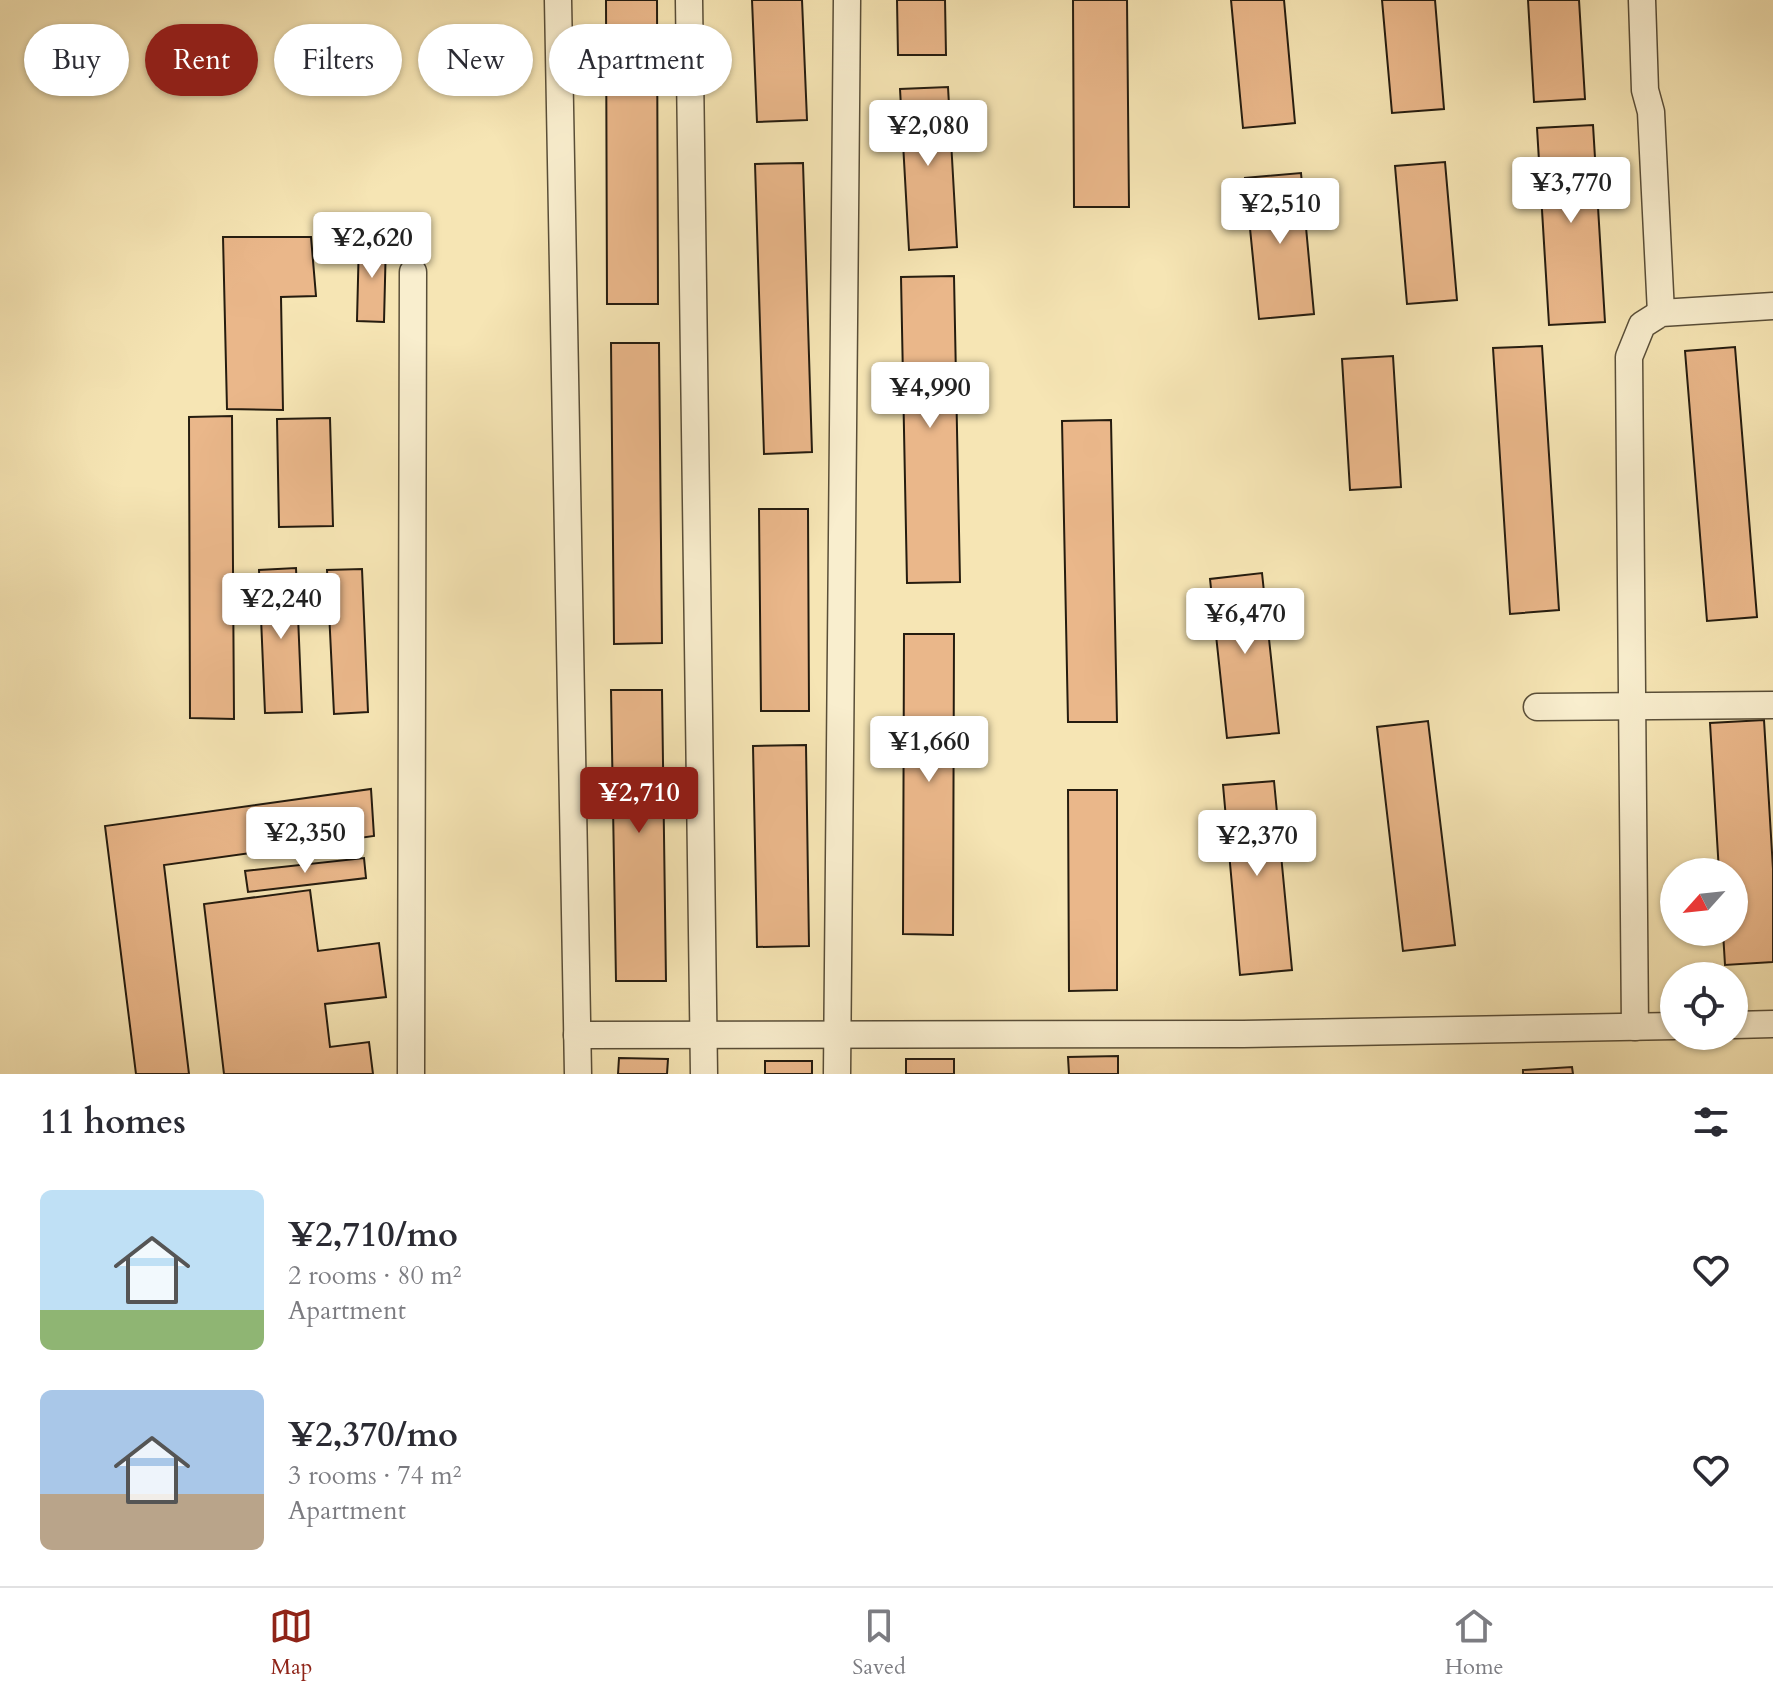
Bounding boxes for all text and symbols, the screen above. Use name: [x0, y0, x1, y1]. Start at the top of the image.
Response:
chip: Buy: [24, 24, 129, 96]
chip: Rent: [145, 24, 258, 96]
chip: Filters: [274, 24, 402, 96]
chip: New: [418, 24, 533, 96]
chip: Apartment: [549, 24, 732, 96]
pin: ¥2,080: [863, 100, 993, 168]
text: ¥2,080: [887, 108, 969, 143]
pin: ¥3,770: [1506, 157, 1636, 225]
text: ¥3,770: [1530, 165, 1612, 200]
pin: ¥2,510: [1215, 178, 1345, 246]
text: ¥2,510: [1239, 186, 1321, 221]
pin: ¥2,620: [307, 212, 437, 280]
text: ¥2,620: [331, 220, 413, 255]
pin: ¥4,990: [865, 362, 995, 430]
text: ¥4,990: [889, 370, 971, 405]
pin: ¥2,240: [216, 573, 346, 641]
text: ¥2,240: [240, 581, 322, 616]
pin: ¥6,470: [1180, 588, 1310, 656]
text: ¥6,470: [1204, 596, 1286, 631]
pin: ¥1,660: [864, 716, 994, 784]
text: ¥1,660: [888, 724, 970, 759]
pin: ¥2,710: [574, 767, 704, 835]
text: ¥2,710: [598, 775, 680, 810]
pin: ¥2,350: [240, 807, 370, 875]
pin: ¥2,370: [1192, 810, 1322, 878]
text: ¥2,350: [264, 815, 346, 850]
text: ¥2,370: [1216, 818, 1298, 853]
north arrow: [1660, 858, 1748, 946]
map controls: [1660, 858, 1748, 1050]
button: locate: [1660, 962, 1748, 1050]
text: 11 homes: [40, 1099, 186, 1145]
icon: filters: [1689, 1100, 1733, 1144]
text: ¥2,710/mo: [288, 1212, 458, 1258]
icon: home: [104, 1222, 200, 1318]
icon: heart: [1689, 1248, 1733, 1292]
text: 2 rooms · 80 m²: [288, 1258, 461, 1293]
text: Apartment: [288, 1293, 406, 1328]
text: ¥2,370/mo: [288, 1412, 458, 1458]
icon: home: [104, 1422, 200, 1518]
icon: heart: [1689, 1448, 1733, 1492]
text: 3 rooms · 74 m²: [288, 1458, 461, 1493]
text: Apartment: [288, 1493, 406, 1528]
tab: Map: [269, 1604, 313, 1682]
tab: Saved: [852, 1604, 906, 1682]
tab: Home: [1445, 1604, 1504, 1682]

